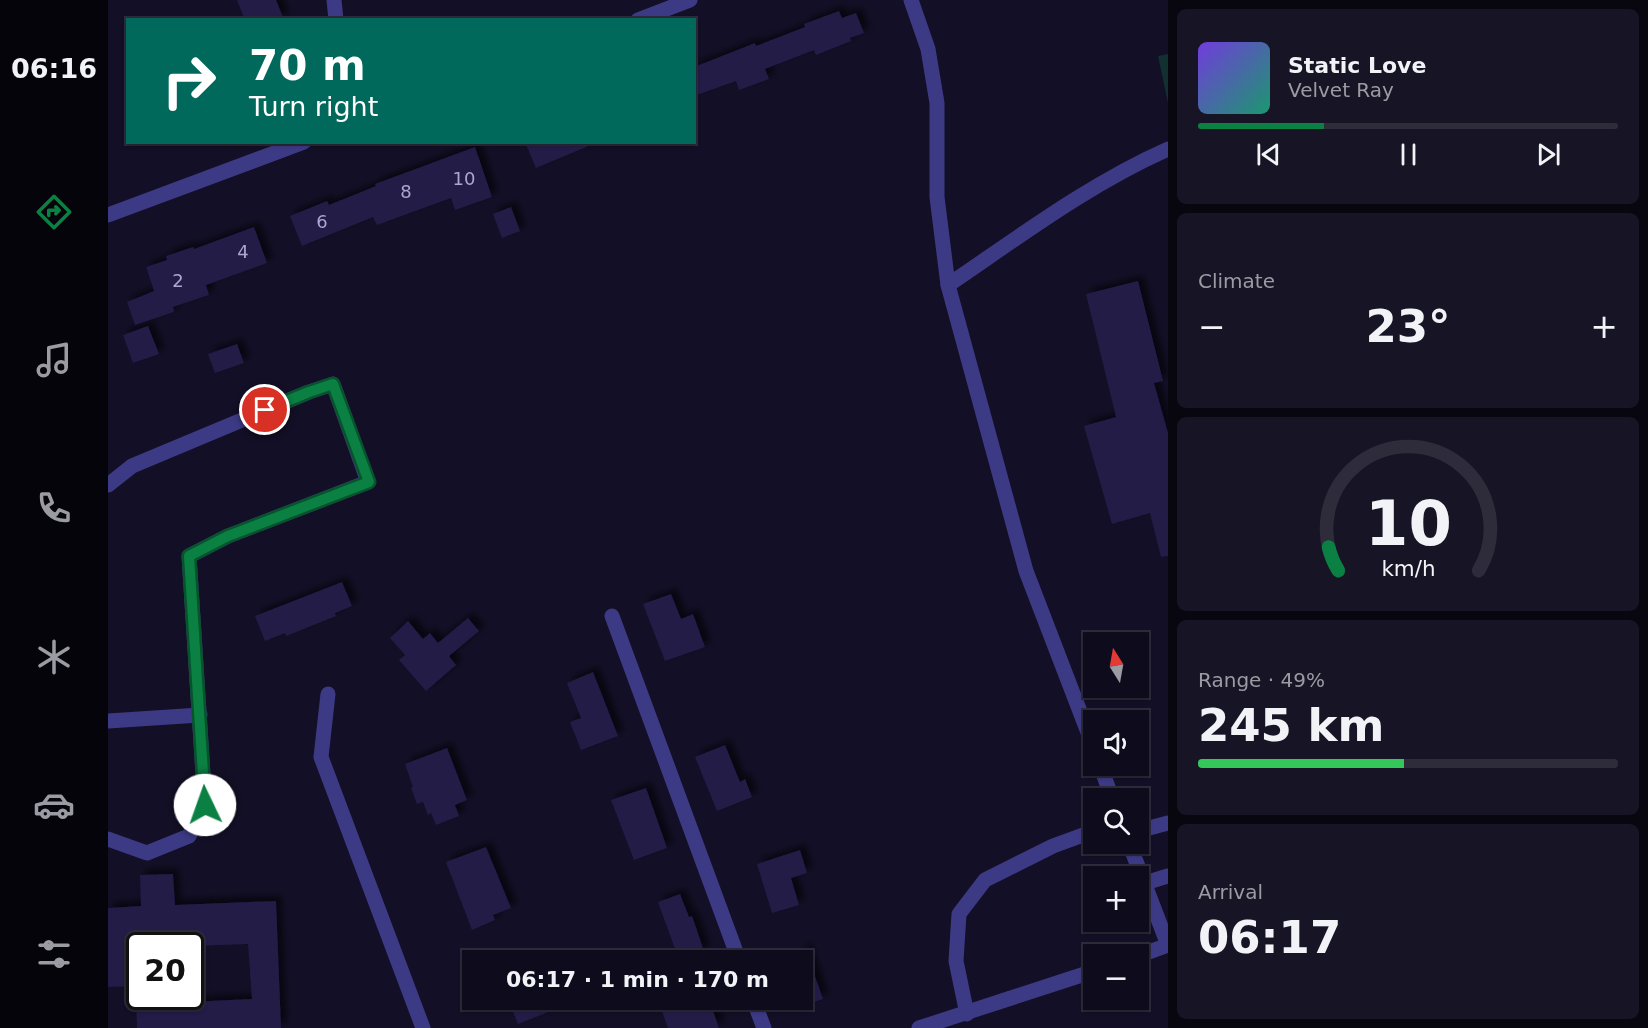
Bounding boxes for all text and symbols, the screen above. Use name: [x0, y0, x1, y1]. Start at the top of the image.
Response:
text: 70 m: [249, 41, 366, 90]
icon: right: [150, 42, 228, 120]
text: 06:16: [11, 53, 97, 84]
text: Static Love: [1288, 53, 1426, 78]
text: Velvet Ray: [1288, 78, 1394, 102]
text: Turn right: [249, 91, 378, 122]
icon: previous: [1252, 138, 1285, 171]
icon: pause: [1392, 138, 1425, 171]
icon: next: [1532, 138, 1565, 171]
house number: 10: [453, 168, 475, 189]
house number: 8: [400, 181, 412, 202]
icon: directions: [33, 191, 75, 233]
house number: 6: [316, 211, 328, 232]
house number: 4: [237, 241, 249, 262]
text: Climate: [1198, 269, 1275, 293]
house number: 2: [172, 270, 184, 291]
text: 23°: [1365, 300, 1451, 353]
text: −: [1198, 307, 1226, 346]
text: +: [1590, 307, 1618, 346]
icon: music: [33, 339, 75, 381]
pin: [239, 384, 290, 435]
icon: arrive: [248, 393, 281, 426]
icon: phone: [33, 487, 75, 529]
text: 10: [1365, 487, 1451, 560]
text: km/h: [1381, 556, 1435, 581]
north arrow: [1083, 632, 1149, 698]
map controls: [1083, 632, 1149, 1010]
icon: climate: [33, 636, 75, 678]
text: Range · 49%: [1198, 668, 1325, 692]
text: 245 km: [1198, 699, 1384, 752]
button: sound: [1083, 710, 1149, 776]
position arrow: [173, 773, 237, 837]
icon: car: [33, 784, 75, 826]
button: search: [1083, 788, 1149, 854]
button: +: [1083, 866, 1149, 932]
text: Arrival: [1198, 880, 1263, 904]
text: 06:17: [1198, 911, 1341, 964]
speed limit sign: 20: [126, 932, 204, 1010]
icon: filters: [33, 933, 75, 975]
button: −: [1083, 944, 1149, 1010]
text: 06:17 · 1 min · 170 m: [506, 967, 769, 992]

